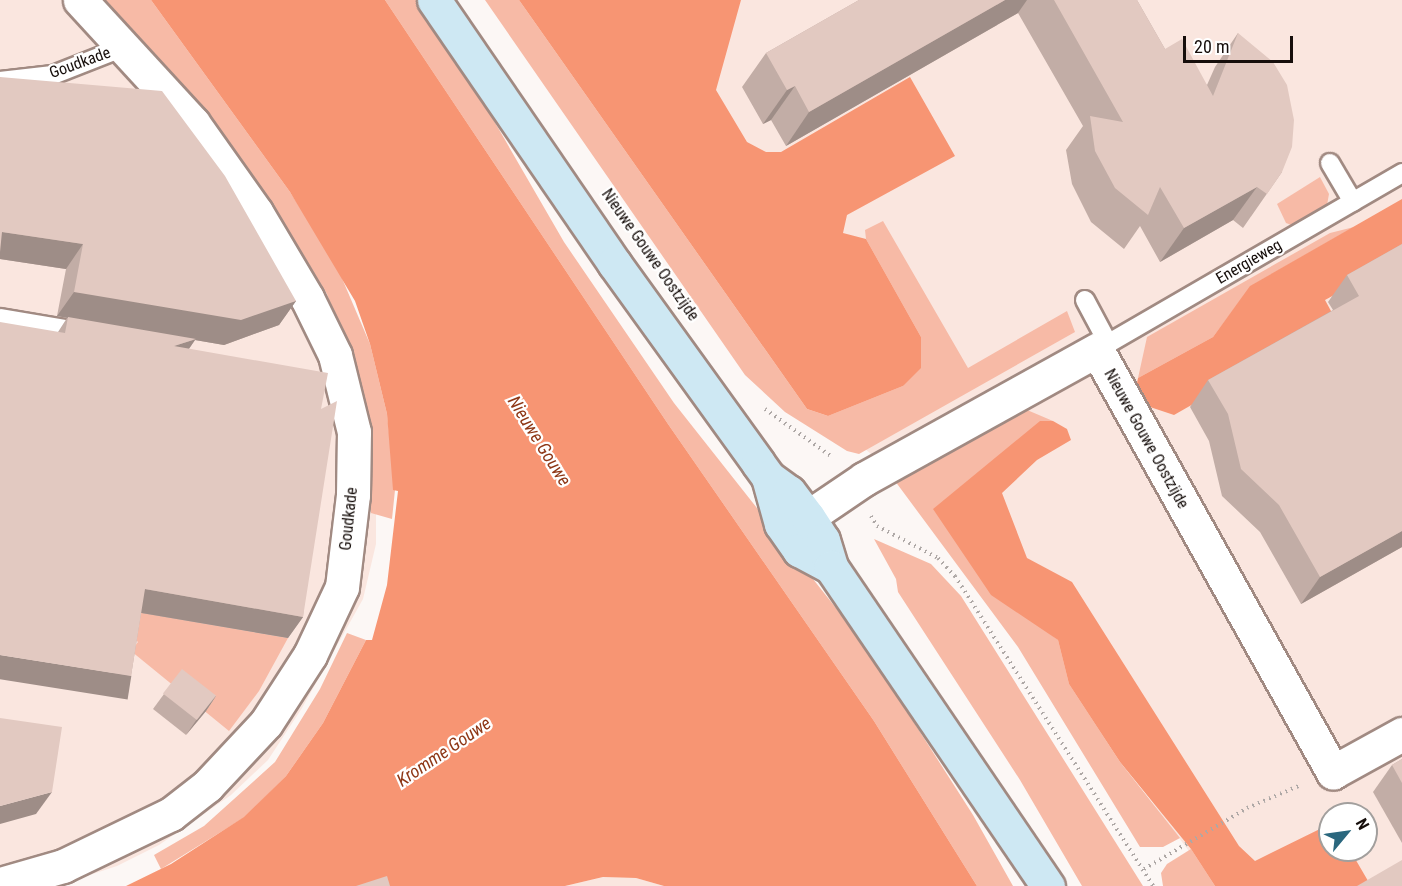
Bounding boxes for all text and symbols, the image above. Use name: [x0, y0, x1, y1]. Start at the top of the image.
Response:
scale bar: [1186, 24, 1296, 62]
text: 20 m: [1194, 36, 1229, 57]
street label: Goudkade: [47, 43, 113, 83]
street label: Nieuwe Gouwe Oostzijde: [597, 185, 703, 325]
street label: Energieweg: [1213, 235, 1285, 289]
street label: Nieuwe Gouwe Oostzijde: [1100, 366, 1192, 512]
water label: Nieuwe Gouwe: [503, 392, 575, 490]
street label: Goudkade: [336, 486, 362, 552]
water label: Kromme Gouwe: [393, 713, 495, 791]
north arrow: [1318, 802, 1378, 862]
text: N: [1352, 815, 1373, 833]

